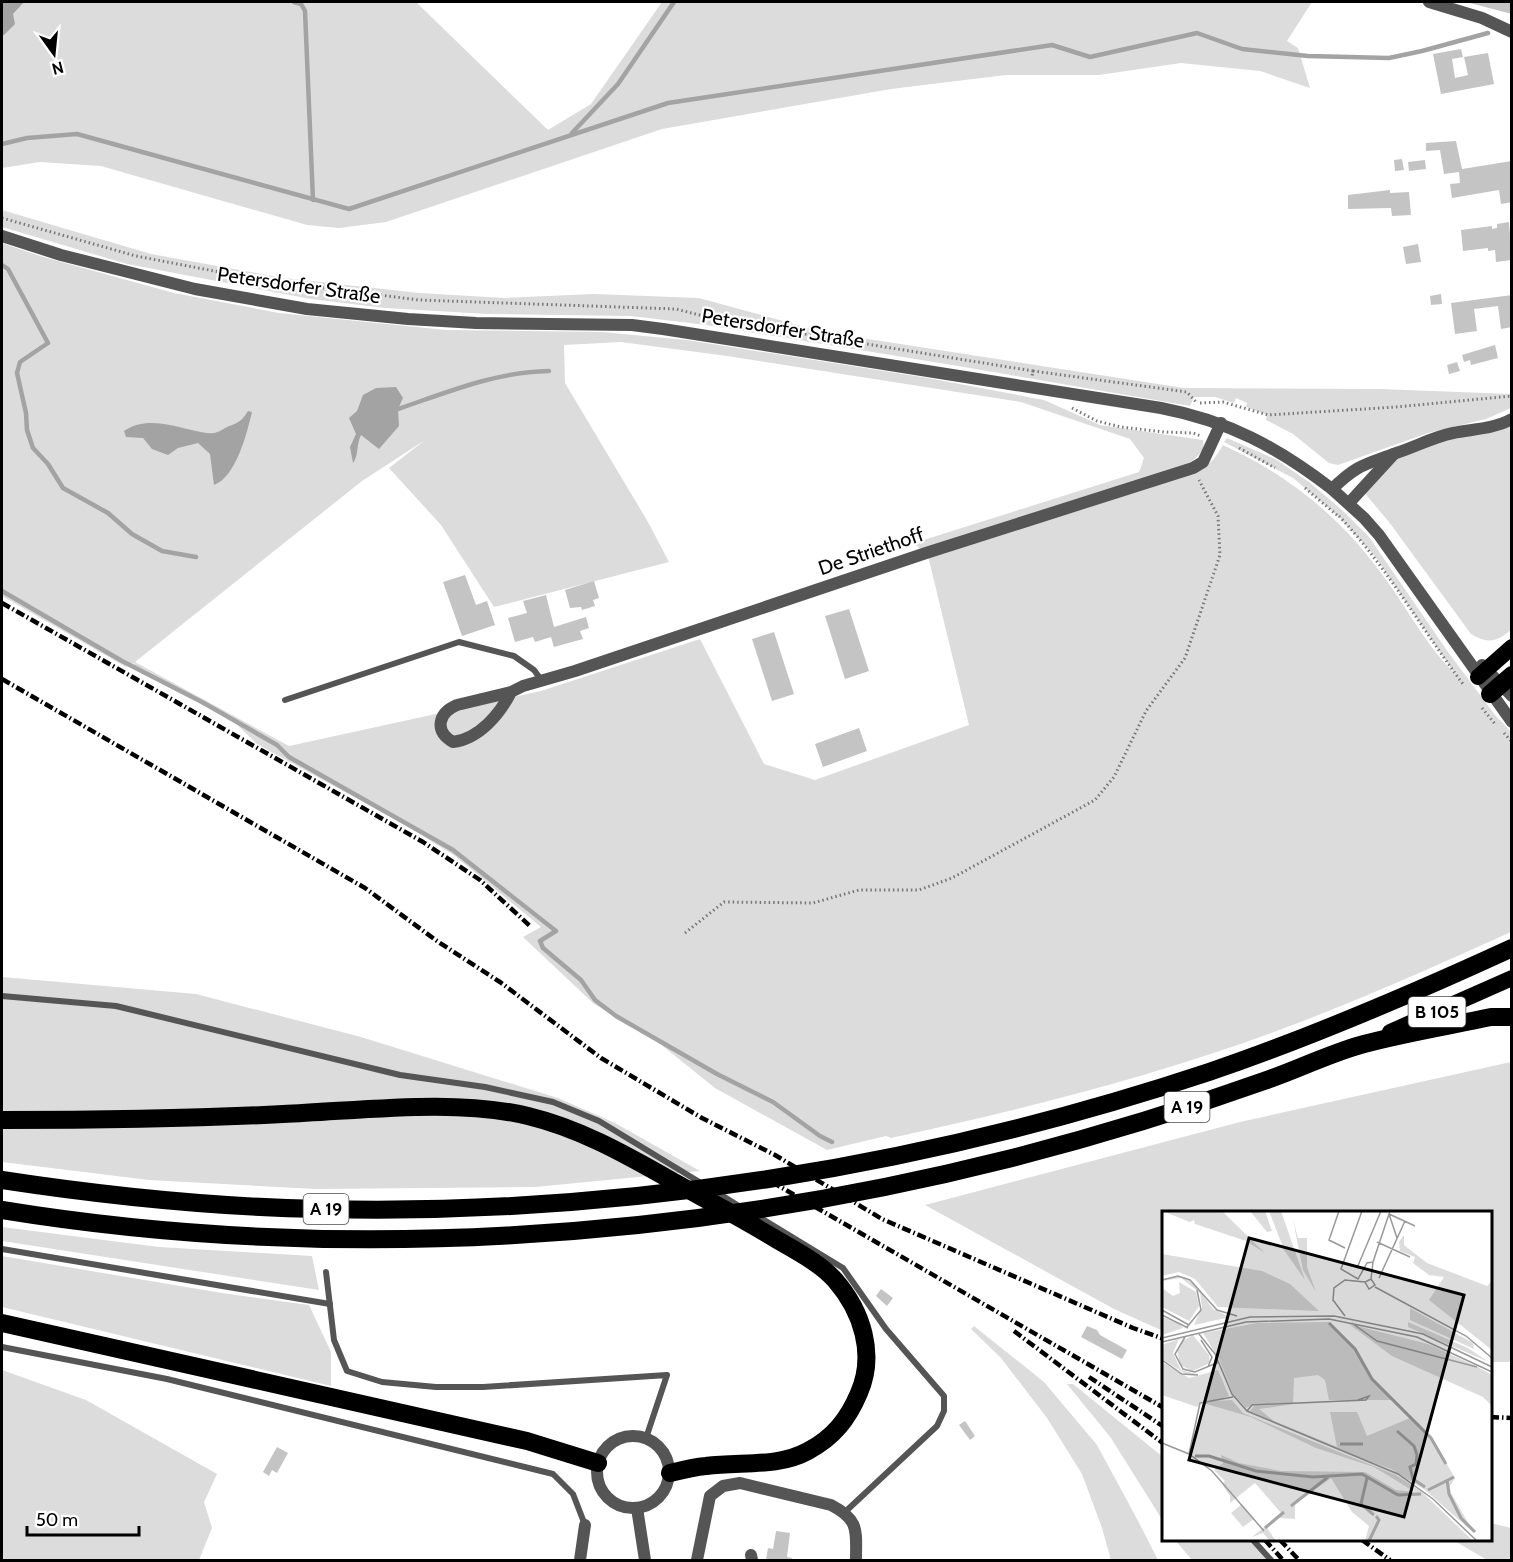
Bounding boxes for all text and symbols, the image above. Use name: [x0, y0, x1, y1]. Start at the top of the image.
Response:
north arrow: [24, 24, 84, 84]
text: N: [50, 57, 66, 79]
street label: Petersdorfer Straße: [216, 262, 382, 308]
street label: Petersdorfer Straße: [700, 303, 866, 353]
street label: De Striethoff: [815, 522, 927, 580]
road number: B 105: [1408, 997, 1466, 1027]
road number: A 19: [1164, 1092, 1210, 1122]
road number: A 19: [304, 1194, 348, 1224]
inset map: [1162, 1211, 1492, 1541]
scale bar: [27, 1499, 140, 1537]
text: 50 m: [36, 1509, 78, 1531]

